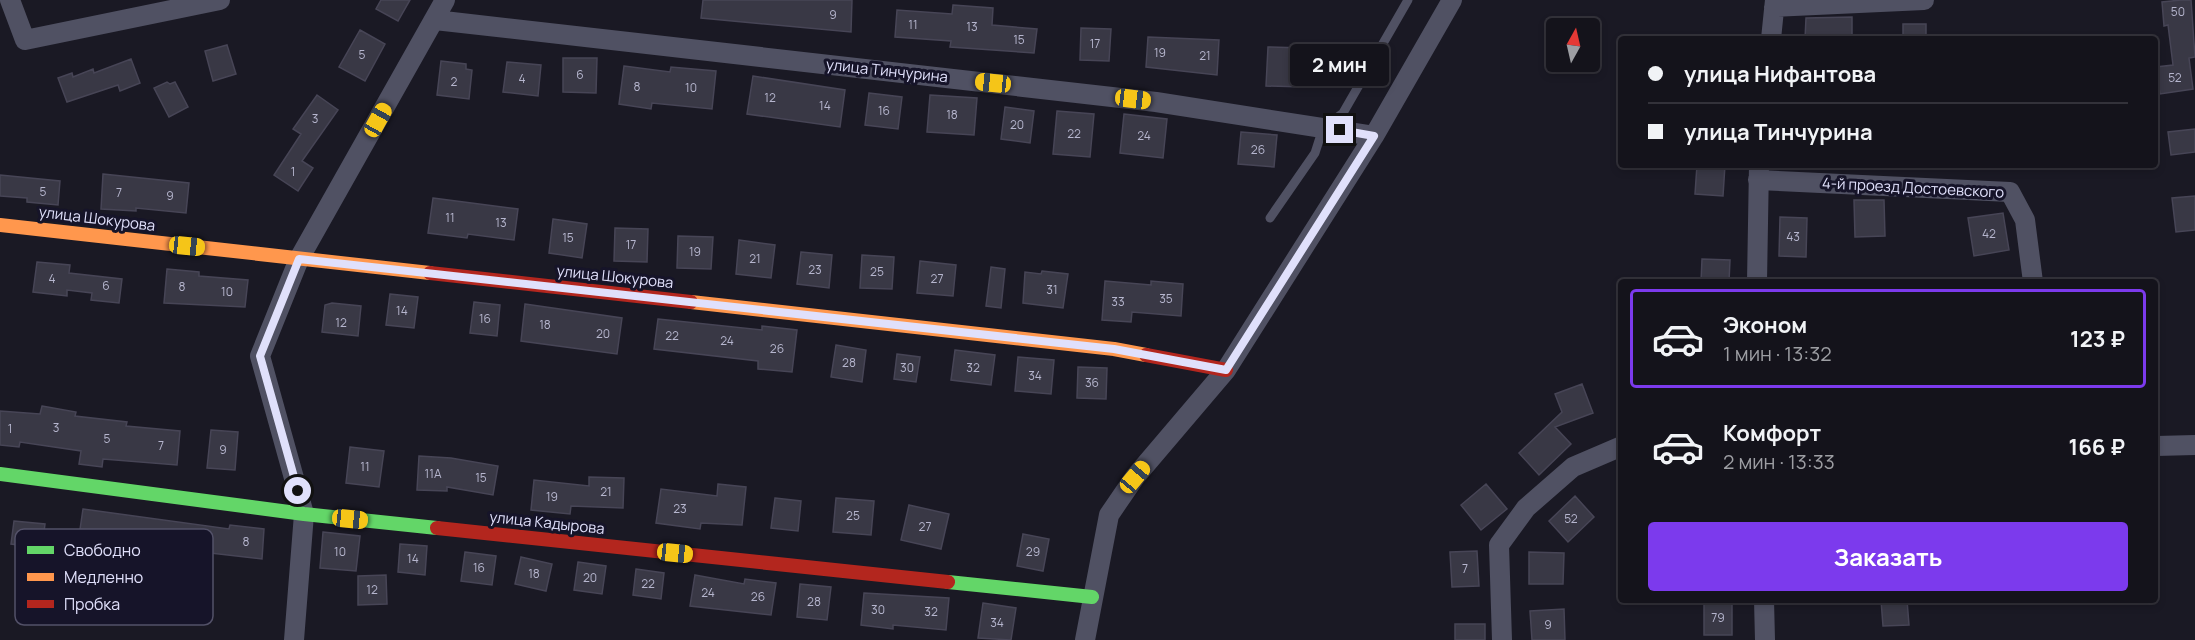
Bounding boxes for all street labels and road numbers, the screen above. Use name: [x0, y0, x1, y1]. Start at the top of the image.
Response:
street label: улица Тинчурина: [825, 54, 949, 87]
street label: 4-й проезд Достоевского: [1821, 172, 2005, 203]
street label: улица Шокурова: [38, 201, 157, 236]
street label: улица Шокурова: [556, 260, 674, 293]
street label: улица Кадырова: [488, 506, 606, 539]

